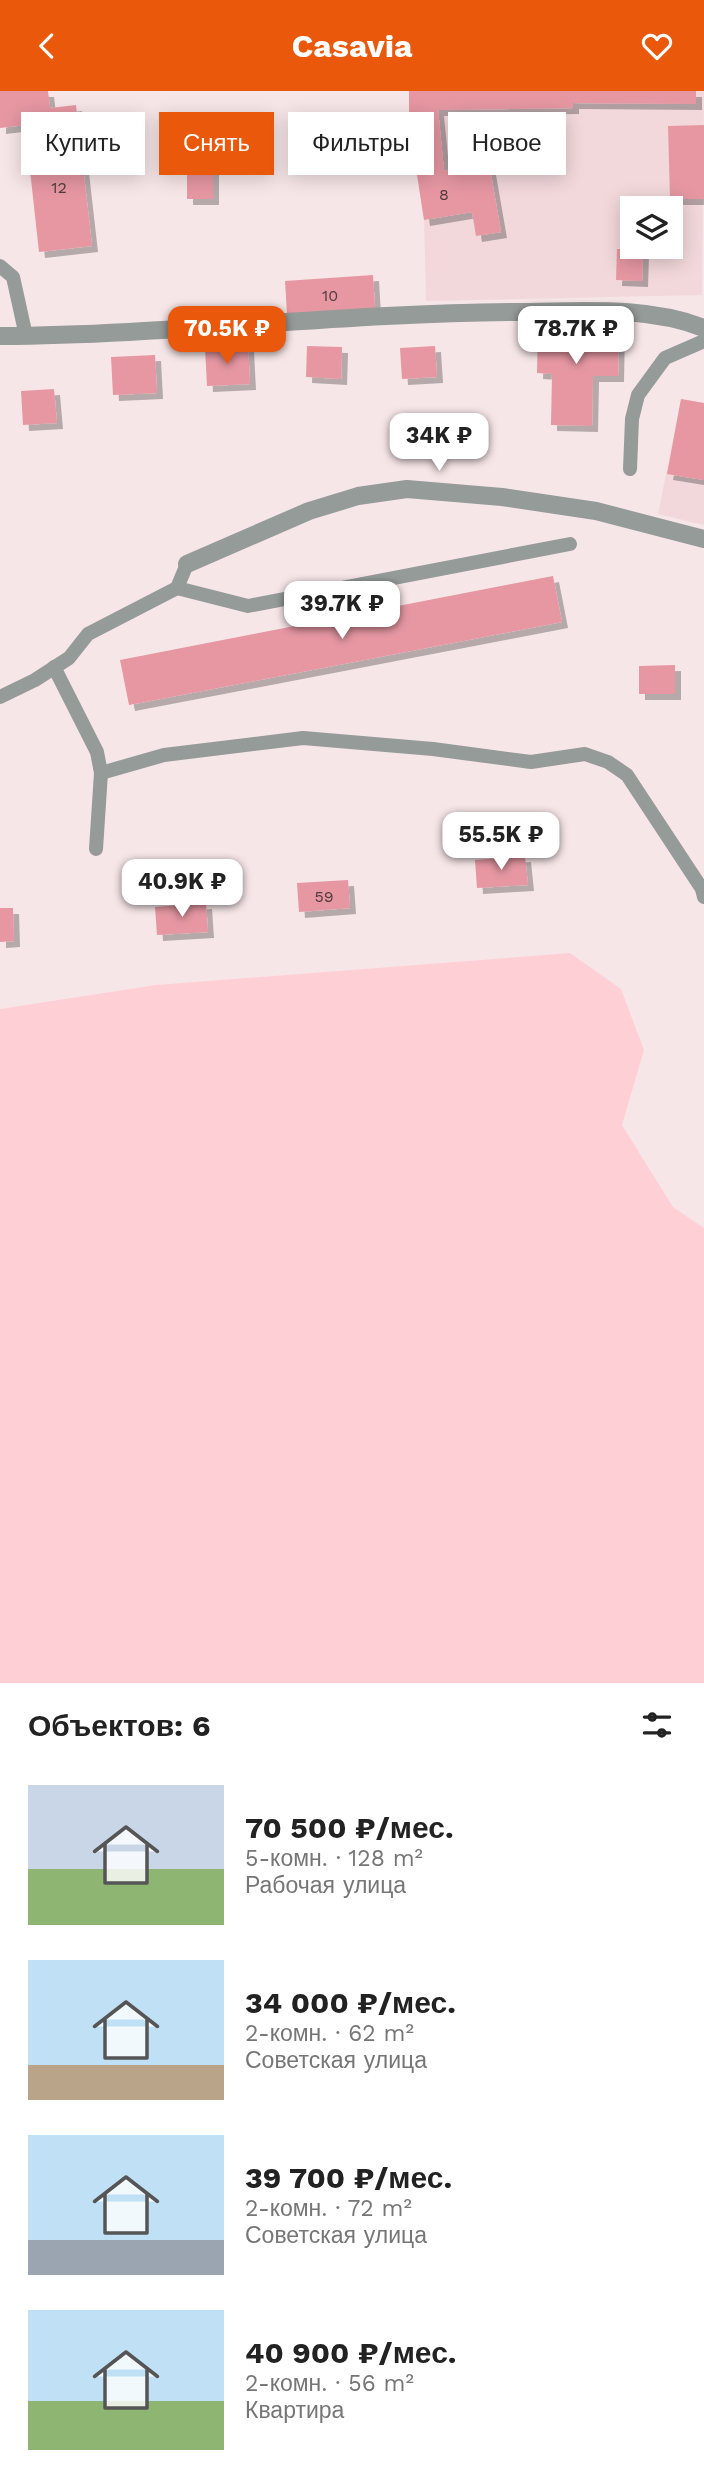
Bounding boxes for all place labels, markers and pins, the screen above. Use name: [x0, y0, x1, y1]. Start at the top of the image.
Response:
pin: 70.5K ₽: [162, 307, 292, 366]
pin: 78.7K ₽: [511, 307, 641, 366]
pin: 34K ₽: [390, 413, 488, 473]
pin: 39.7K ₽: [277, 581, 407, 641]
pin: 55.5K ₽: [436, 813, 566, 872]
pin: 40.9K ₽: [117, 859, 247, 919]

